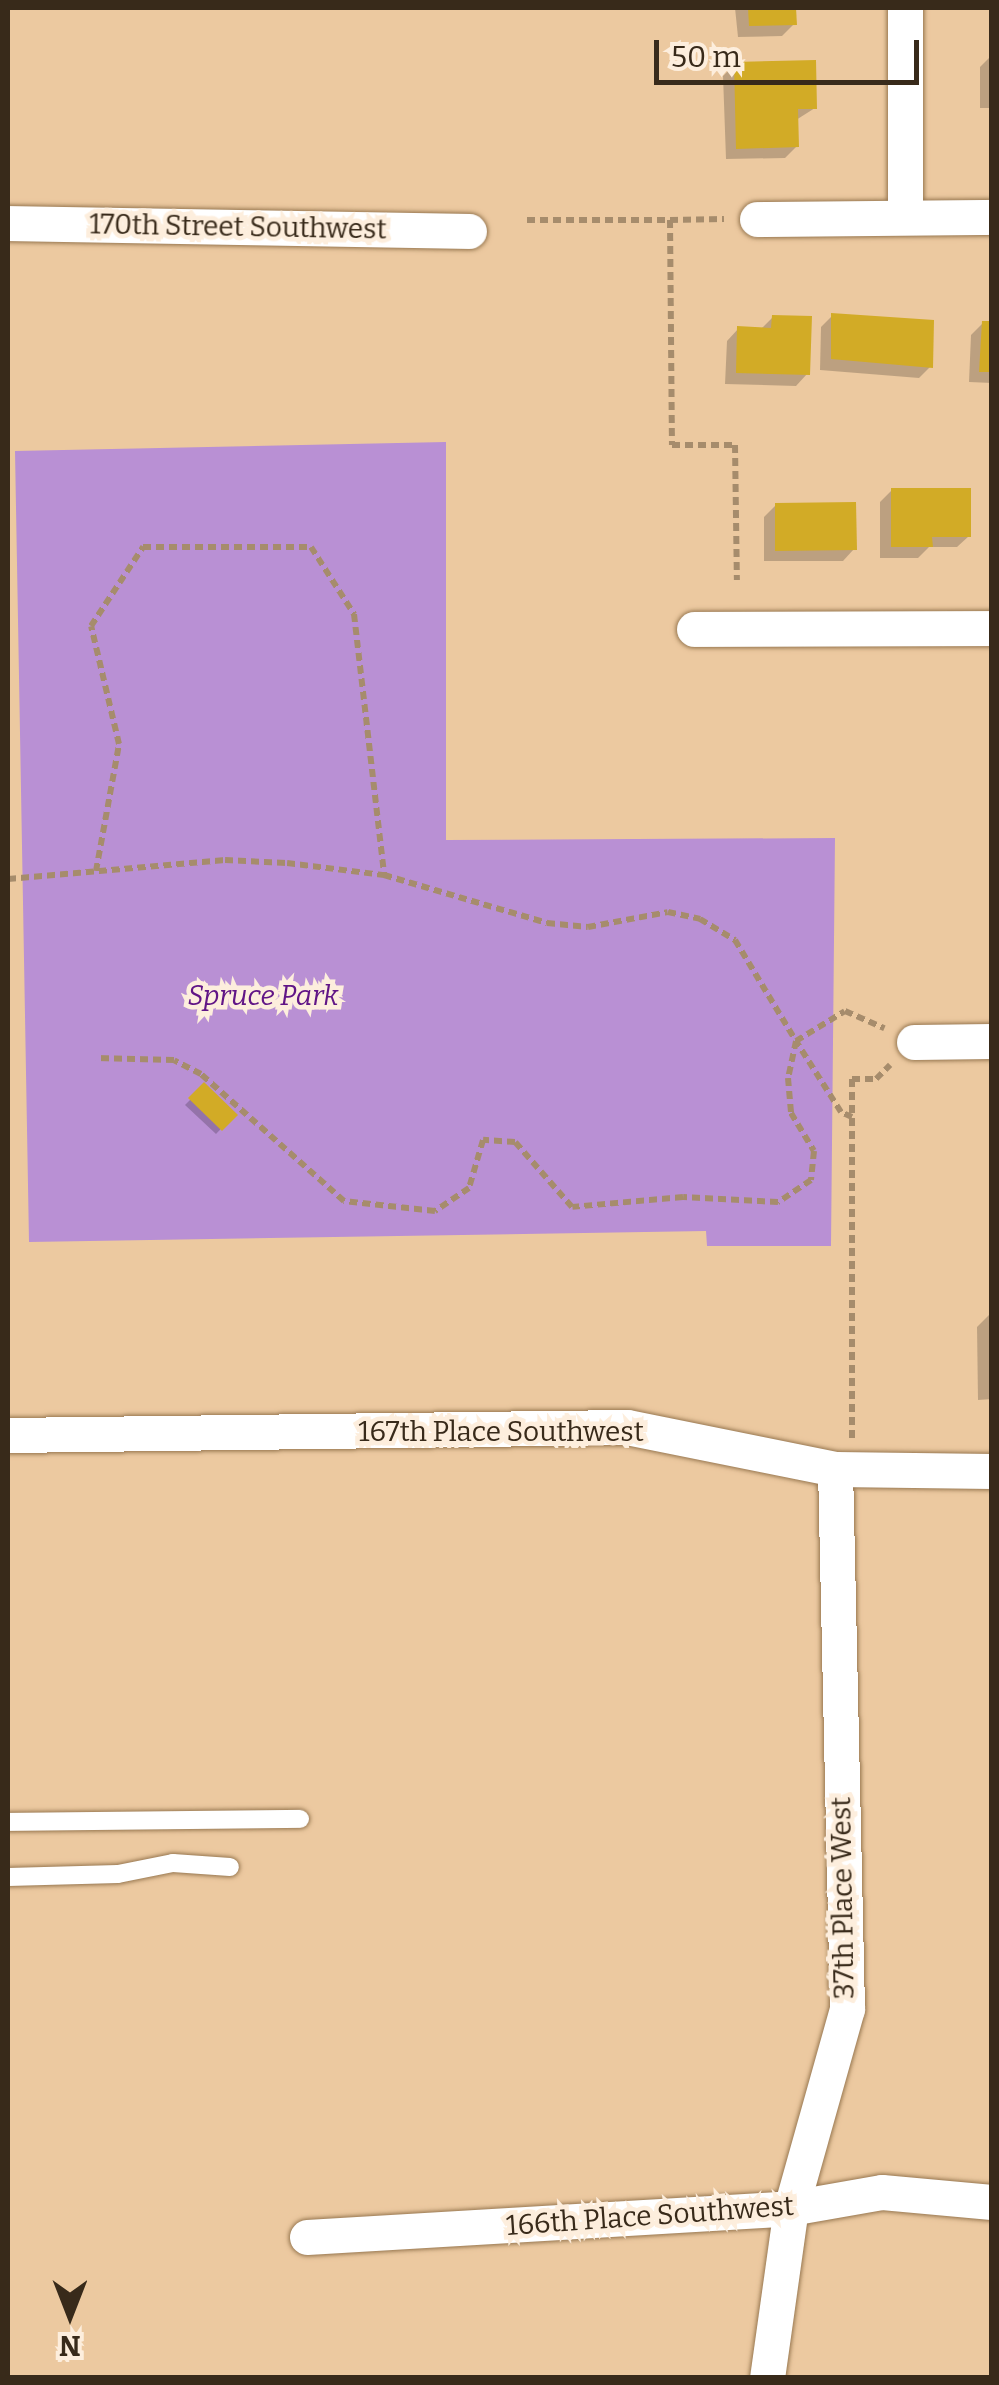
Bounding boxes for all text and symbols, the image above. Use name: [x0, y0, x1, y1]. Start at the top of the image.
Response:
scale bar: [659, 20, 924, 82]
text: 50 m: [671, 39, 741, 75]
street label: 170th Street Southwest: [89, 208, 387, 246]
park label: Spruce Park: [188, 979, 338, 1013]
street label: 167th Place Southwest: [358, 1415, 644, 1449]
street label: 37th Place West: [824, 1797, 862, 1999]
street label: 166th Place Southwest: [505, 2189, 795, 2243]
north arrow: [20, 2265, 120, 2365]
text: N: [59, 2329, 81, 2362]

